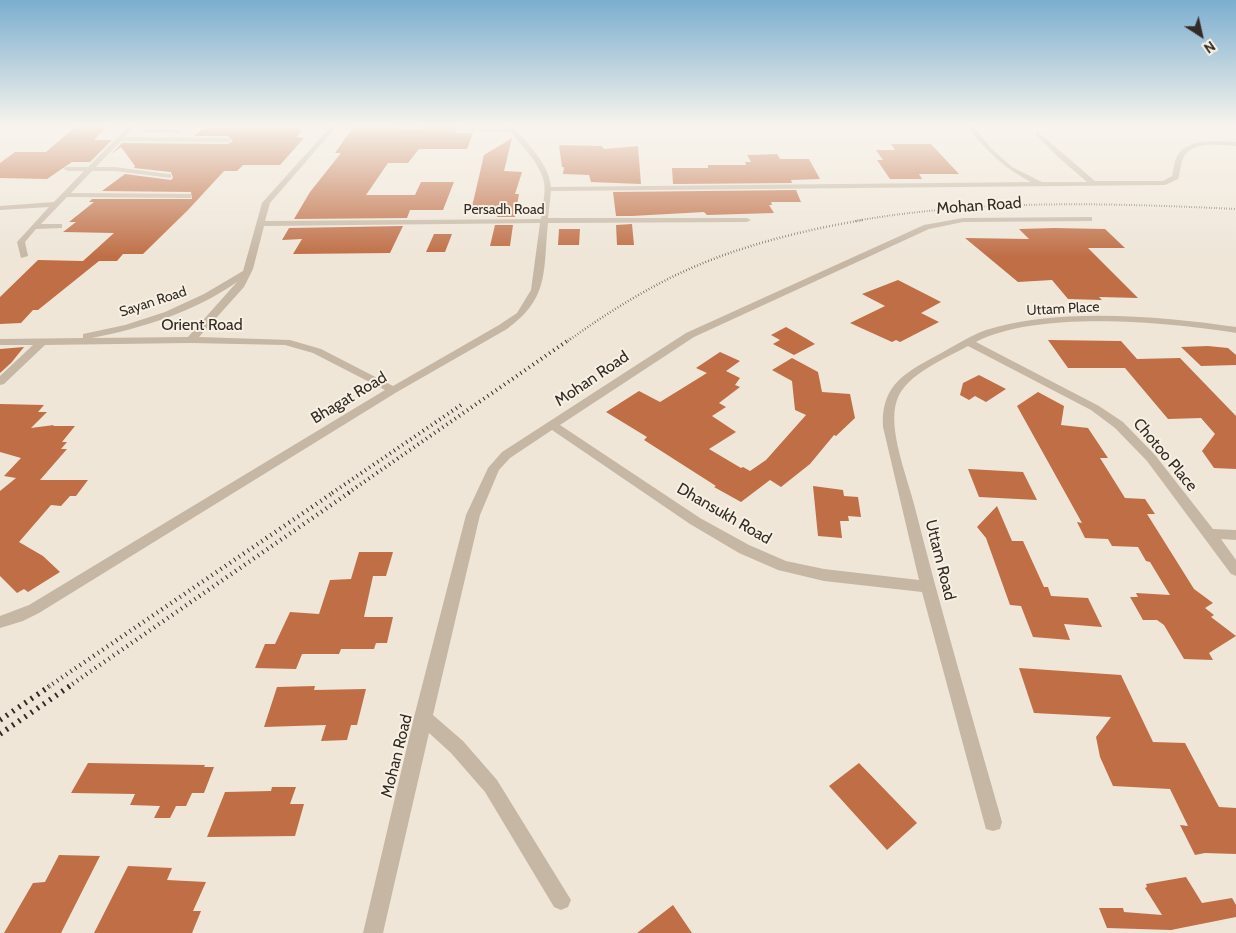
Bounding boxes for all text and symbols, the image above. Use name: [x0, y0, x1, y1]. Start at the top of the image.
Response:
north arrow: [1176, 10, 1226, 60]
text: N: [1200, 37, 1219, 58]
street label: Mohan Road: [936, 193, 1022, 219]
street label: Persadh Road: [464, 202, 544, 218]
street label: Sayan Road: [117, 283, 189, 321]
street label: Uttam Place: [1026, 299, 1100, 319]
street label: Orient Road: [161, 315, 243, 335]
street label: Mohan Road: [551, 347, 633, 411]
street label: Bhagat Road: [308, 368, 390, 428]
street label: Chotoo Place: [1129, 415, 1201, 495]
street label: Dhansukh Road: [673, 479, 775, 549]
street label: Uttam Road: [921, 518, 959, 602]
street label: Mohan Road: [377, 712, 417, 800]

